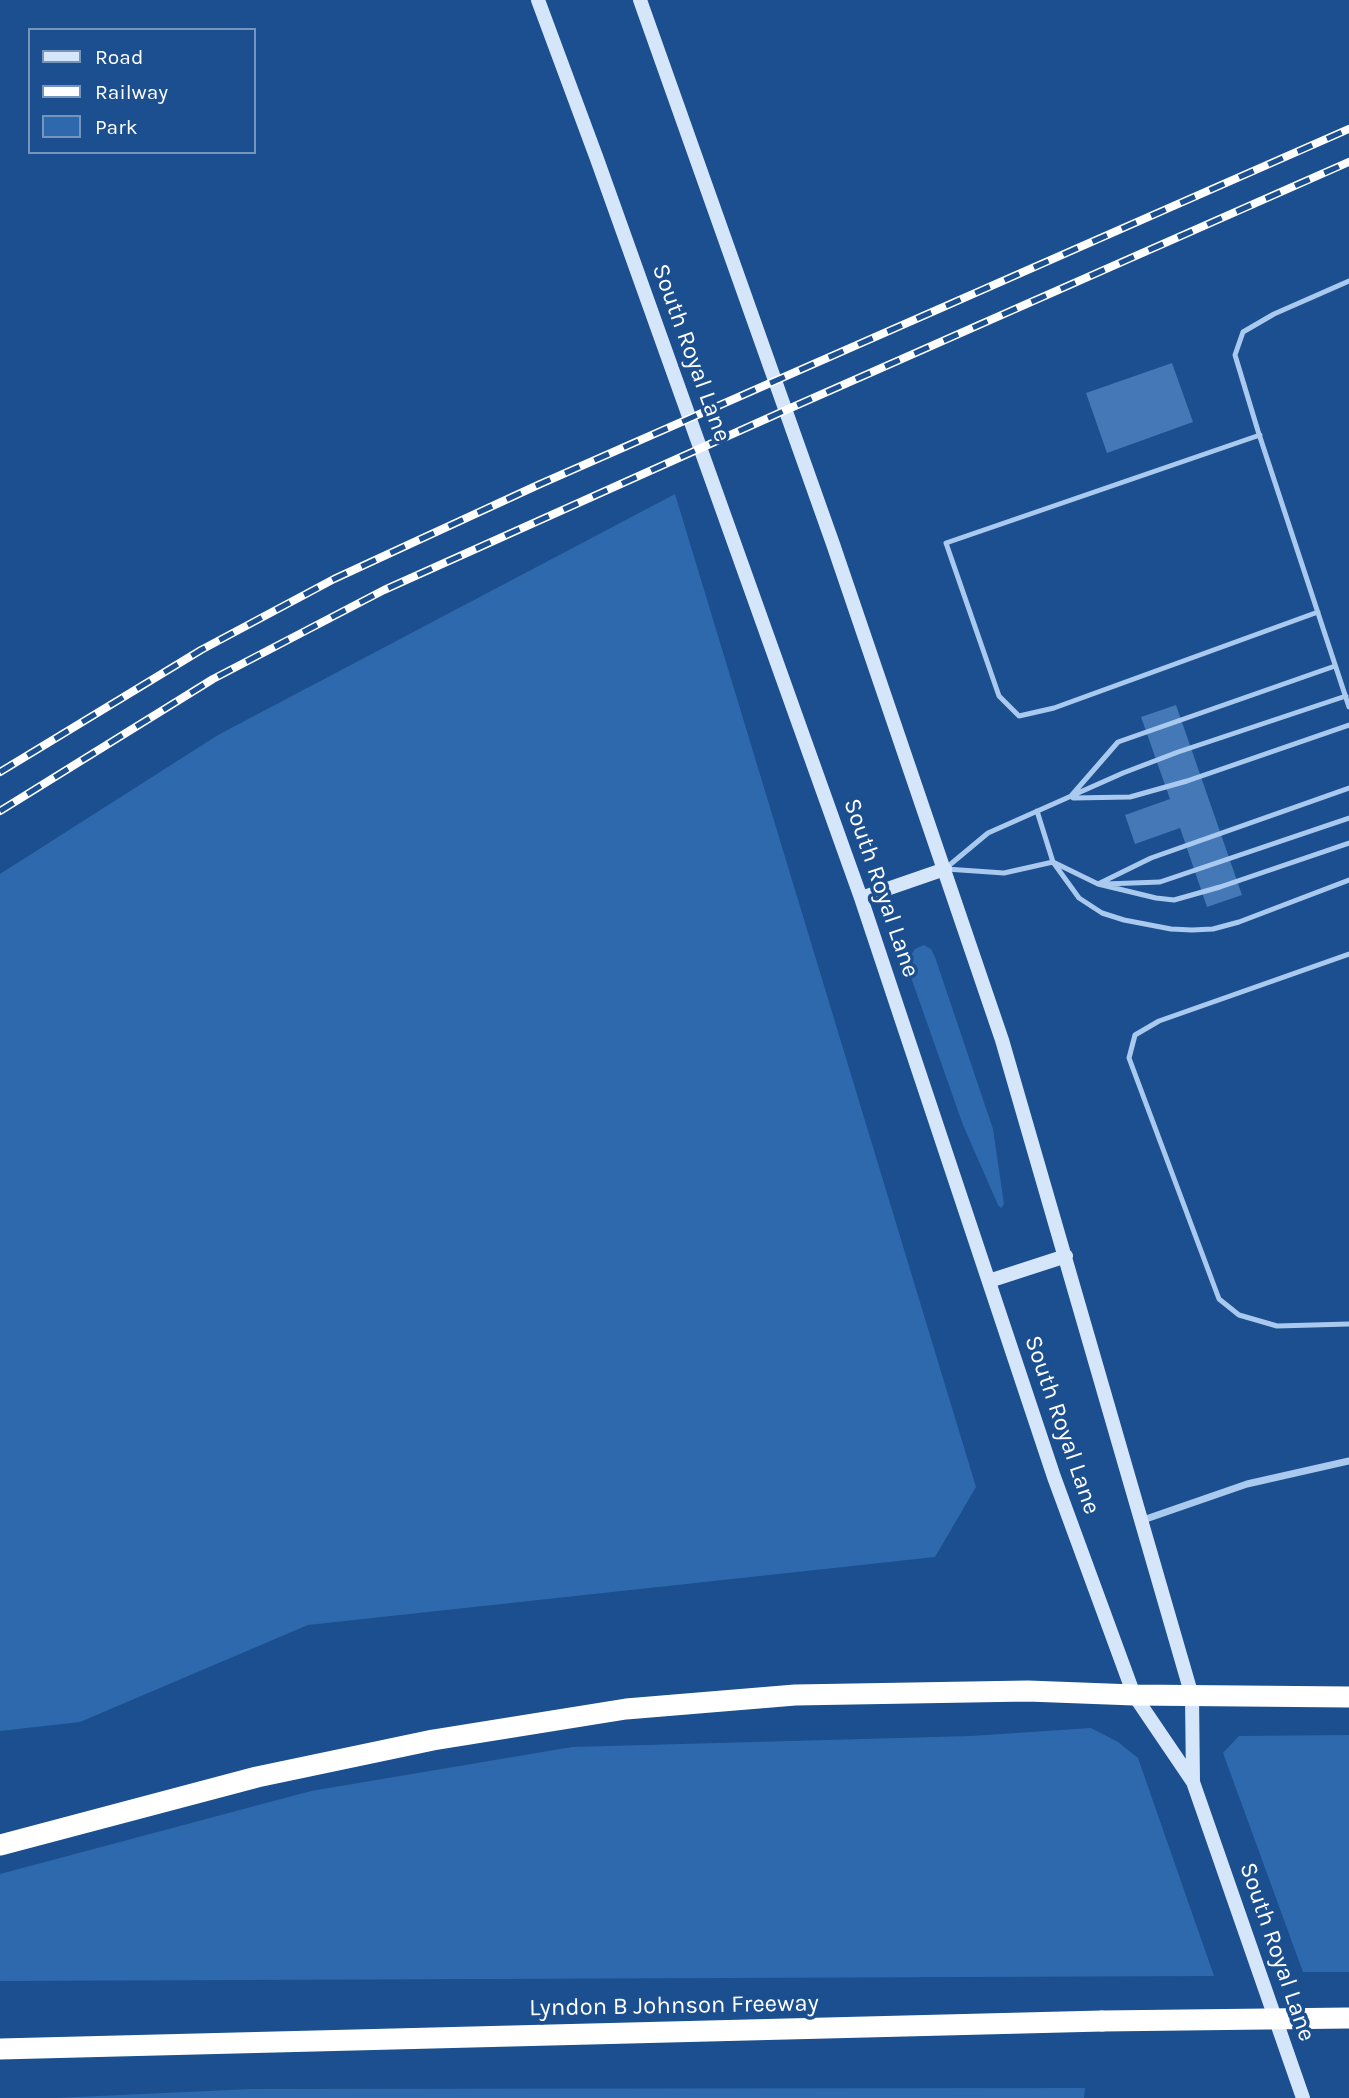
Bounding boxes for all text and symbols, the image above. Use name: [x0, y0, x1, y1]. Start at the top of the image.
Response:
legend: [28, 28, 256, 154]
text: Road: [95, 45, 143, 69]
text: Railway: [95, 80, 168, 104]
text: Park: [95, 115, 138, 139]
street label: South Royal Lane: [645, 260, 737, 446]
street label: South Royal Lane: [837, 795, 925, 981]
street label: South Royal Lane: [1018, 1332, 1106, 1518]
street label: South Royal Lane: [1233, 1859, 1321, 2045]
street label: Lyndon B Johnson Freeway: [529, 1989, 819, 2023]

